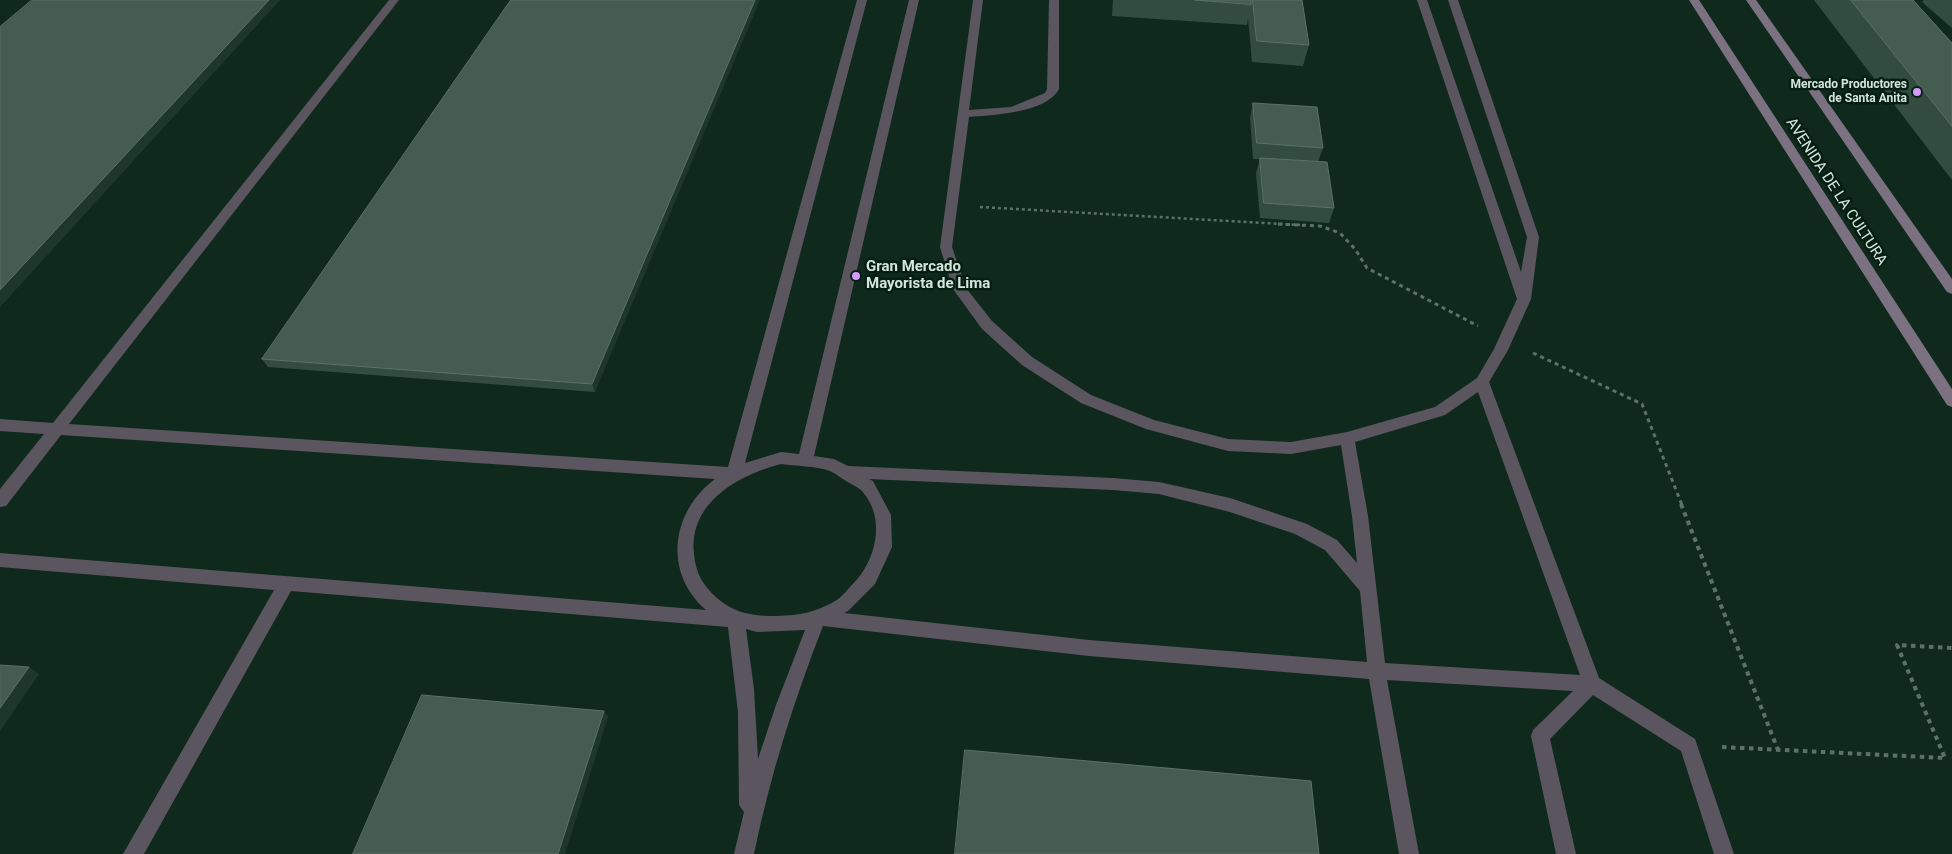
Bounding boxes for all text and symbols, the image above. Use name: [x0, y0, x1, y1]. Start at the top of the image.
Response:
place label: Mercado Productores de Santa Anita: [1790, 78, 1907, 106]
marker: Mercado Productores de Santa Anita: [1911, 86, 1923, 98]
street label: AVENIDA DE LA CULTURA: [1782, 115, 1890, 269]
place label: Gran Mercado Mayorista de Lima: [866, 258, 990, 293]
marker: Gran Mercado Mayorista de Lima: [850, 270, 862, 282]

